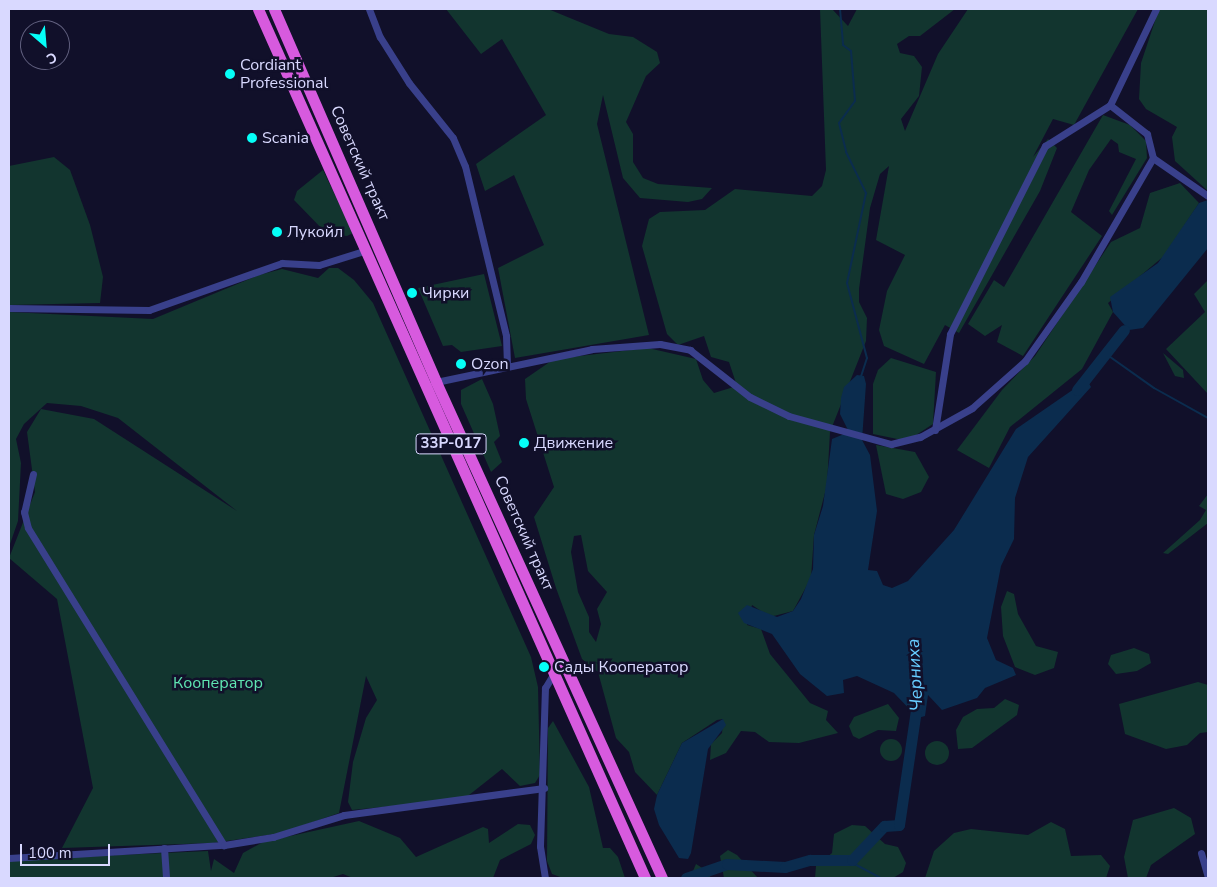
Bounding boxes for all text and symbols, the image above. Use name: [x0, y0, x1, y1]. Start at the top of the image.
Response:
north arrow: [20, 20, 70, 70]
text: С: [43, 47, 60, 69]
place label: Cordiant Professional: [240, 55, 328, 93]
marker: Cordiant Professional: [224, 68, 236, 80]
street label: Советский тракт: [326, 103, 394, 223]
place label: Scania: [262, 128, 309, 148]
marker: Scania: [246, 132, 258, 144]
place label: Лукойл: [287, 222, 343, 242]
marker: Лукойл: [271, 226, 283, 238]
place label: Чирки: [422, 283, 469, 303]
marker: Чирки: [406, 287, 418, 299]
place label: Ozon: [471, 354, 509, 374]
marker: Ozon: [455, 358, 467, 370]
road number: 33Р-017: [415, 432, 487, 456]
place label: Движение: [534, 433, 613, 453]
marker: Движение: [518, 437, 530, 449]
street label: Советский тракт: [490, 473, 558, 593]
water label: Черниха: [902, 638, 928, 712]
place label: Сады Кооператор: [554, 657, 689, 677]
marker: Сады Кооператор: [538, 661, 550, 673]
park label: Кооператор: [173, 673, 263, 693]
scale bar: [22, 834, 112, 866]
text: 100 m: [28, 843, 72, 863]

